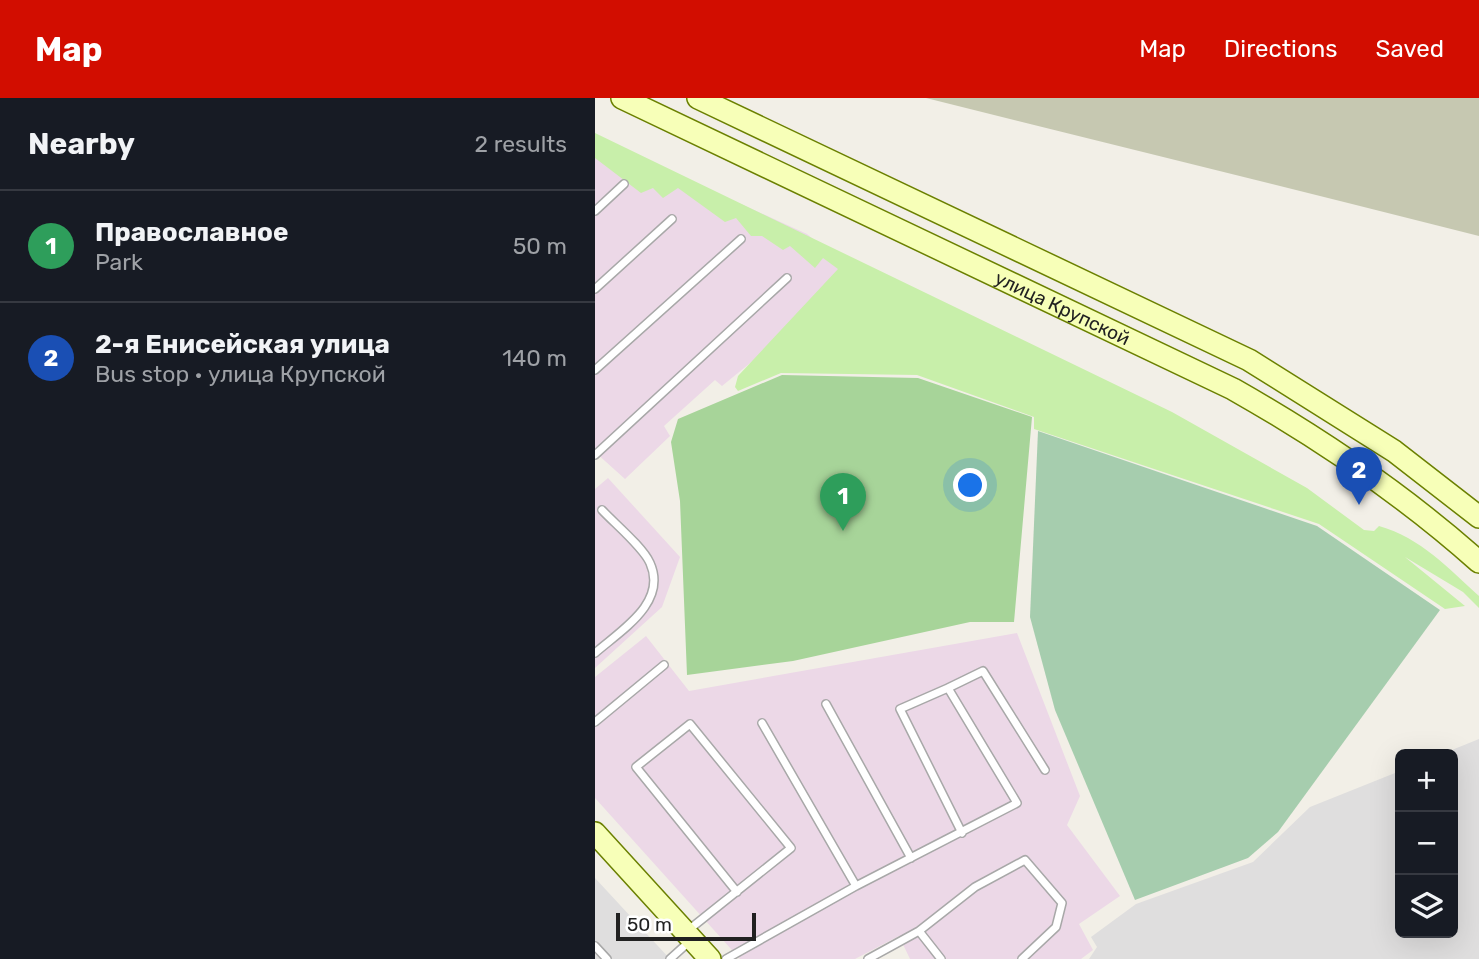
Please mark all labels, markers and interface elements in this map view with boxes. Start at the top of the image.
text: Map [35,30,103,69]
text: Map [1139,35,1186,63]
text: Directions [1224,35,1337,63]
text: Saved [1375,35,1444,63]
text: Nearby [28,126,135,162]
text: 2 results [475,130,567,158]
text: Православное [95,217,288,248]
text: 1 [45,232,57,260]
text: 50 m [513,232,567,260]
text: Park [95,248,143,276]
street label: улица Крупской [991,266,1134,350]
text: 2-я Енисейская улица [95,329,390,360]
text: 2 [44,344,58,372]
text: 140 m [502,344,567,372]
text: Bus stop · улица Крупской [95,360,386,388]
pin: 2 [1336,447,1382,505]
your location [953,468,987,502]
pin: 1 [820,473,866,531]
map controls [1395,749,1458,938]
button: + [1395,749,1458,812]
button: − [1395,812,1458,875]
button: layers [1395,875,1458,938]
scale bar [616,910,756,942]
text: 50 m [627,913,672,936]

